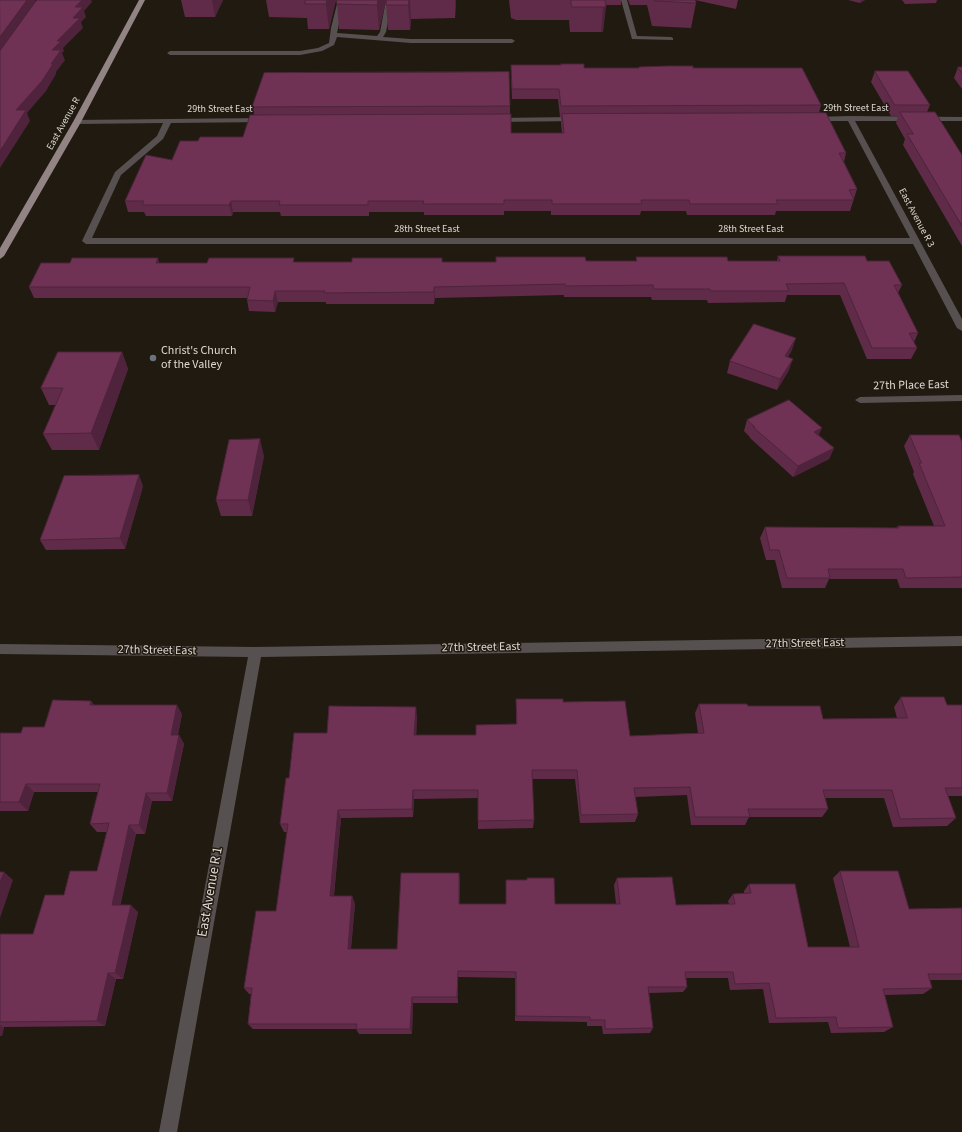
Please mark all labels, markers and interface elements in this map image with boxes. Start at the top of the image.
street label: East Avenue R [45,96,83,152]
street label: 29th Street East [823,103,889,115]
street label: 29th Street East [187,104,253,116]
street label: East Avenue R 3 [895,186,937,250]
street label: 28th Street East [394,224,460,236]
street label: 28th Street East [718,224,784,236]
place label: Christ's Church of the Valley [161,344,236,372]
marker: Christ's Church of the Valley [148,353,158,363]
street label: 27th Place East [873,378,949,394]
street label: 27th Street East [766,636,844,652]
street label: 27th Street East [442,640,520,656]
street label: 27th Street East [118,643,196,659]
street label: East Avenue R 1 [195,846,227,938]

